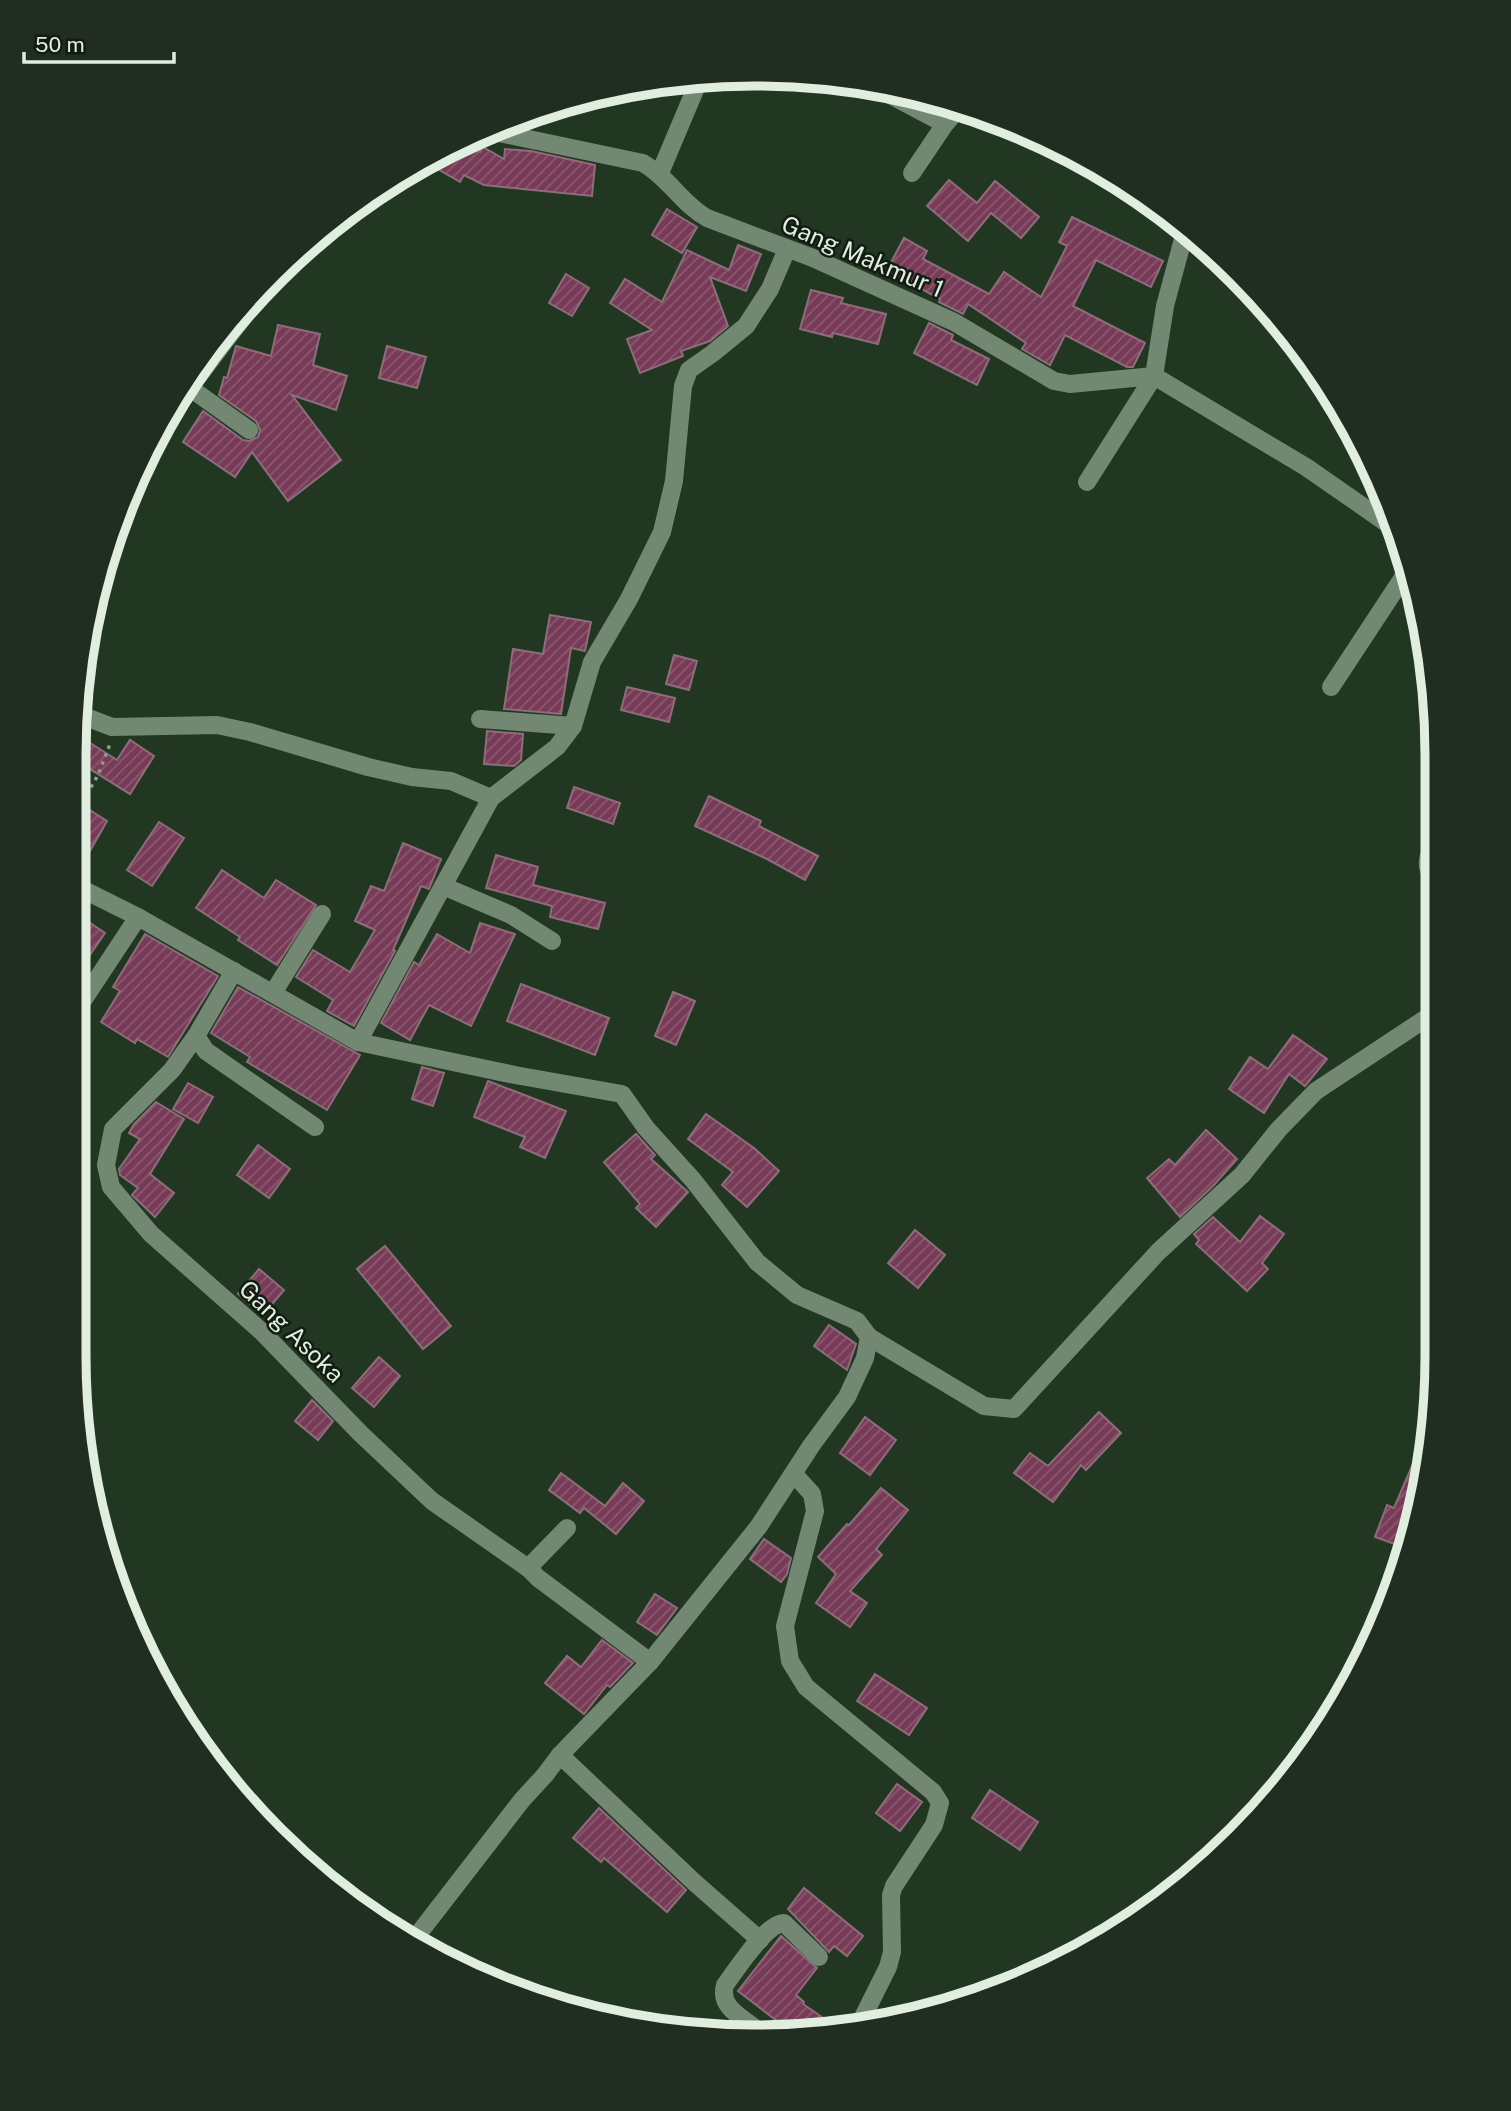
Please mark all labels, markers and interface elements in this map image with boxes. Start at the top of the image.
scale bar [24,21,175,65]
text: 50 m [35,32,85,57]
street label: Gang Makmur 1 [778,209,948,303]
street label: Gang Asoka [234,1274,350,1388]

